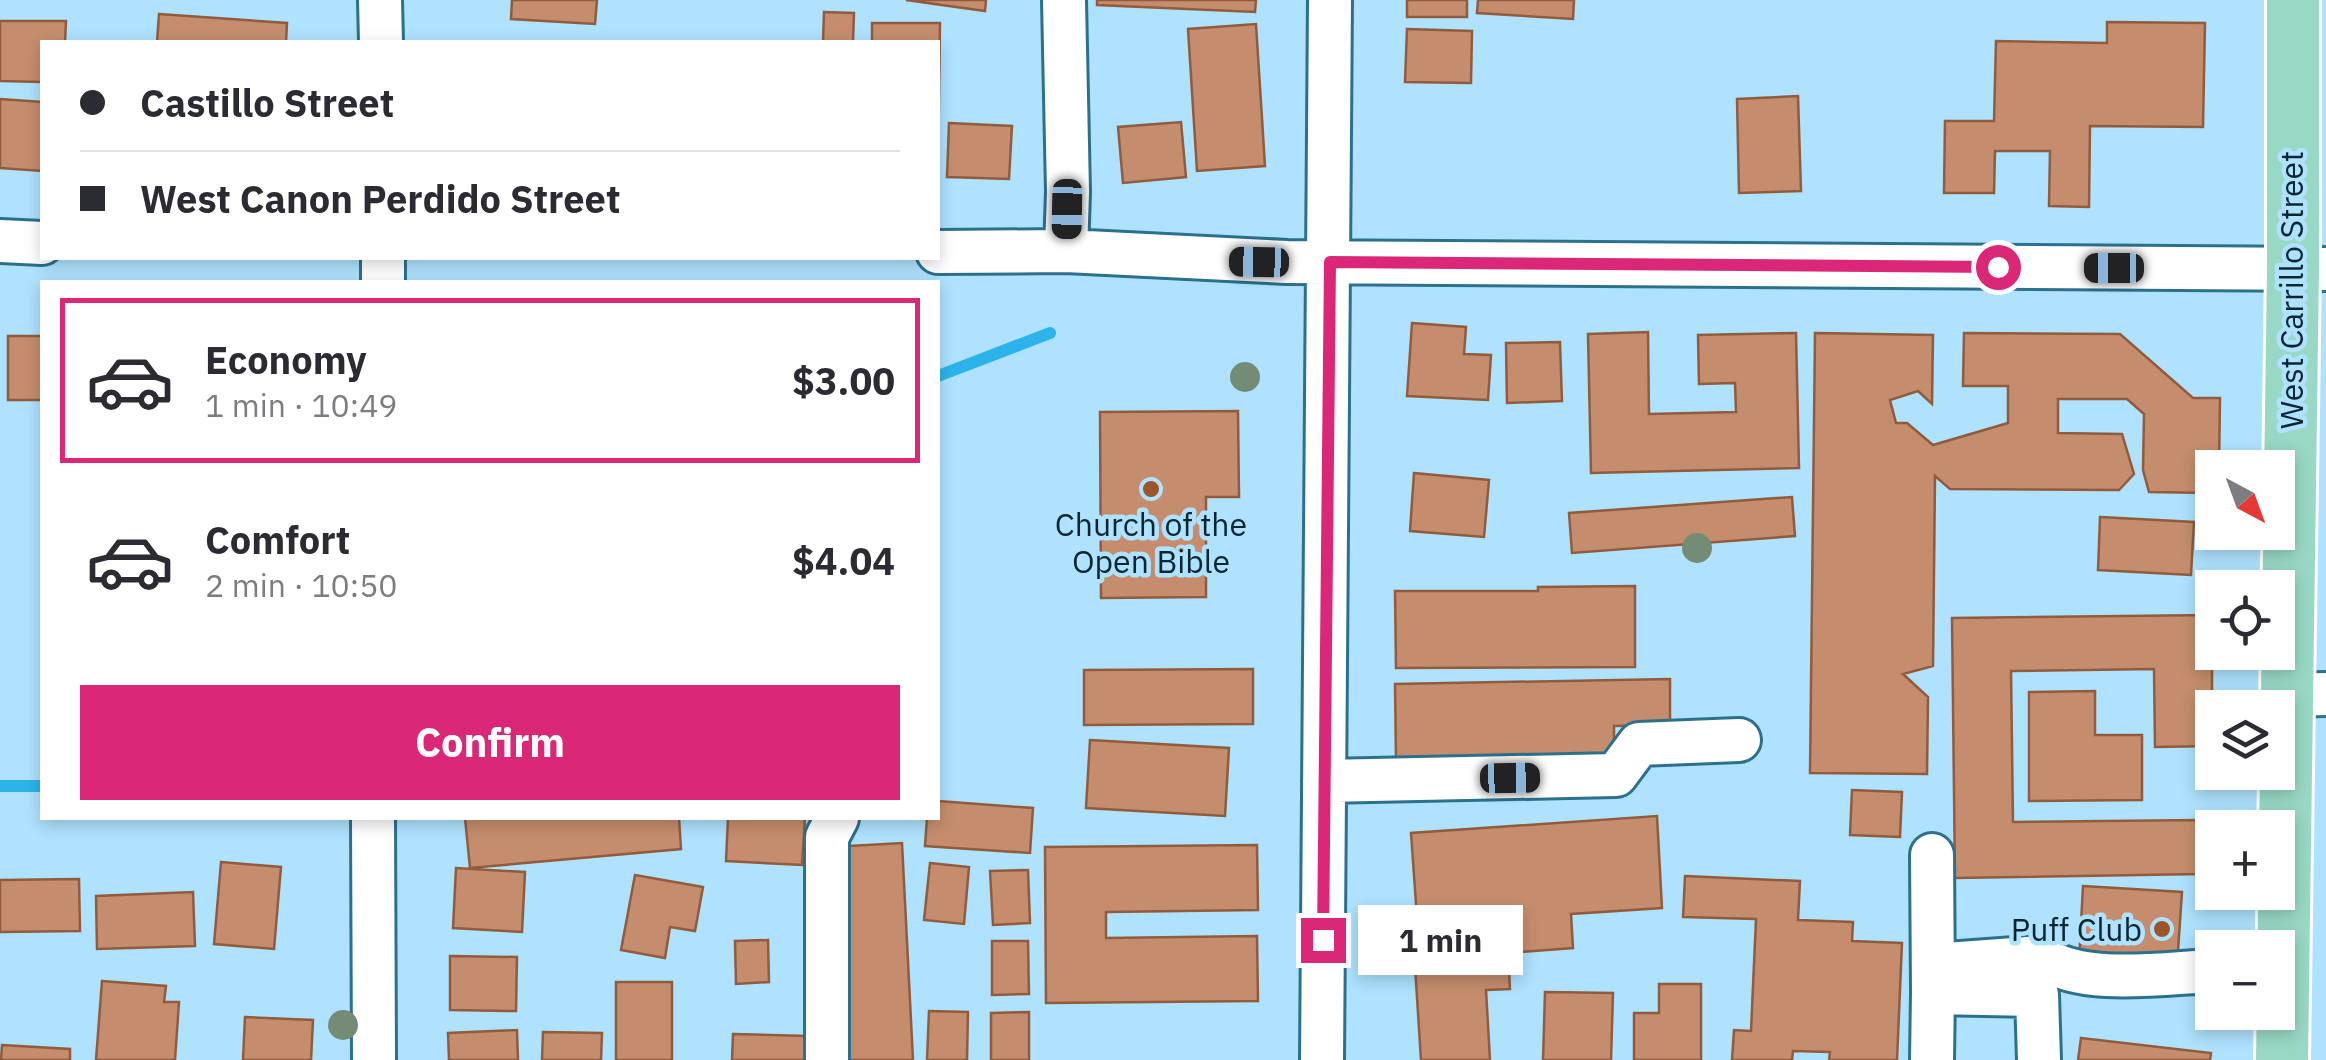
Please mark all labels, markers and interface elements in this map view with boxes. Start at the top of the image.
text: Castillo Street [140,78,394,127]
street label: West Carrillo Street [2270,151,2312,429]
text: West Canon Perdido Street [140,174,621,223]
car [1051,179,1083,239]
route start [1976,245,2021,290]
car [1229,246,1289,278]
car [2084,253,2144,283]
text: Economy [205,335,367,384]
icon: car [85,336,175,426]
text: $3.00 [792,356,895,405]
text: 1 min · 10:49 [205,384,398,426]
north arrow [2195,450,2295,550]
map controls [2195,450,2295,1030]
marker: Church of the Open Bible [1140,478,1162,500]
place label: Church of the Open Bible [1055,503,1247,582]
text: Comfort [205,515,350,564]
icon: car [85,516,175,606]
text: $4.04 [792,536,895,585]
text: 2 min · 10:50 [205,564,398,606]
button: locate [2195,570,2295,670]
button: Confirm [80,685,900,800]
button: layers [2195,690,2295,790]
car [1480,762,1540,794]
button: + [2195,810,2295,910]
callout: 1 min [1358,905,1523,975]
place label: Puff Club [2011,908,2142,950]
route end [1301,918,1346,963]
marker: Puff Club [2151,918,2173,940]
text: 1 min [1399,919,1482,961]
button: − [2195,930,2295,1030]

